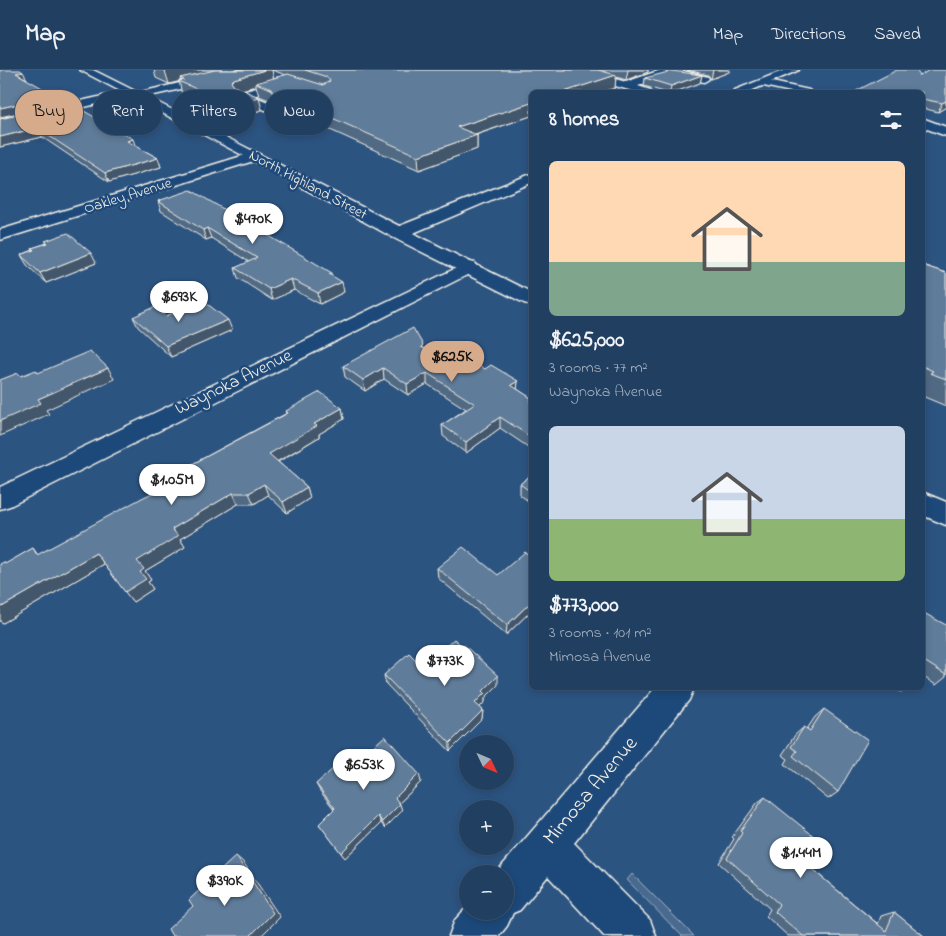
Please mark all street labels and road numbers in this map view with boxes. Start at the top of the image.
street label: North Highland Street [244,144,371,226]
street label: Oakley Avenue [81,172,175,221]
street label: Waynoka Avenue [171,343,298,423]
street label: Mimosa Avenue [537,730,646,852]

